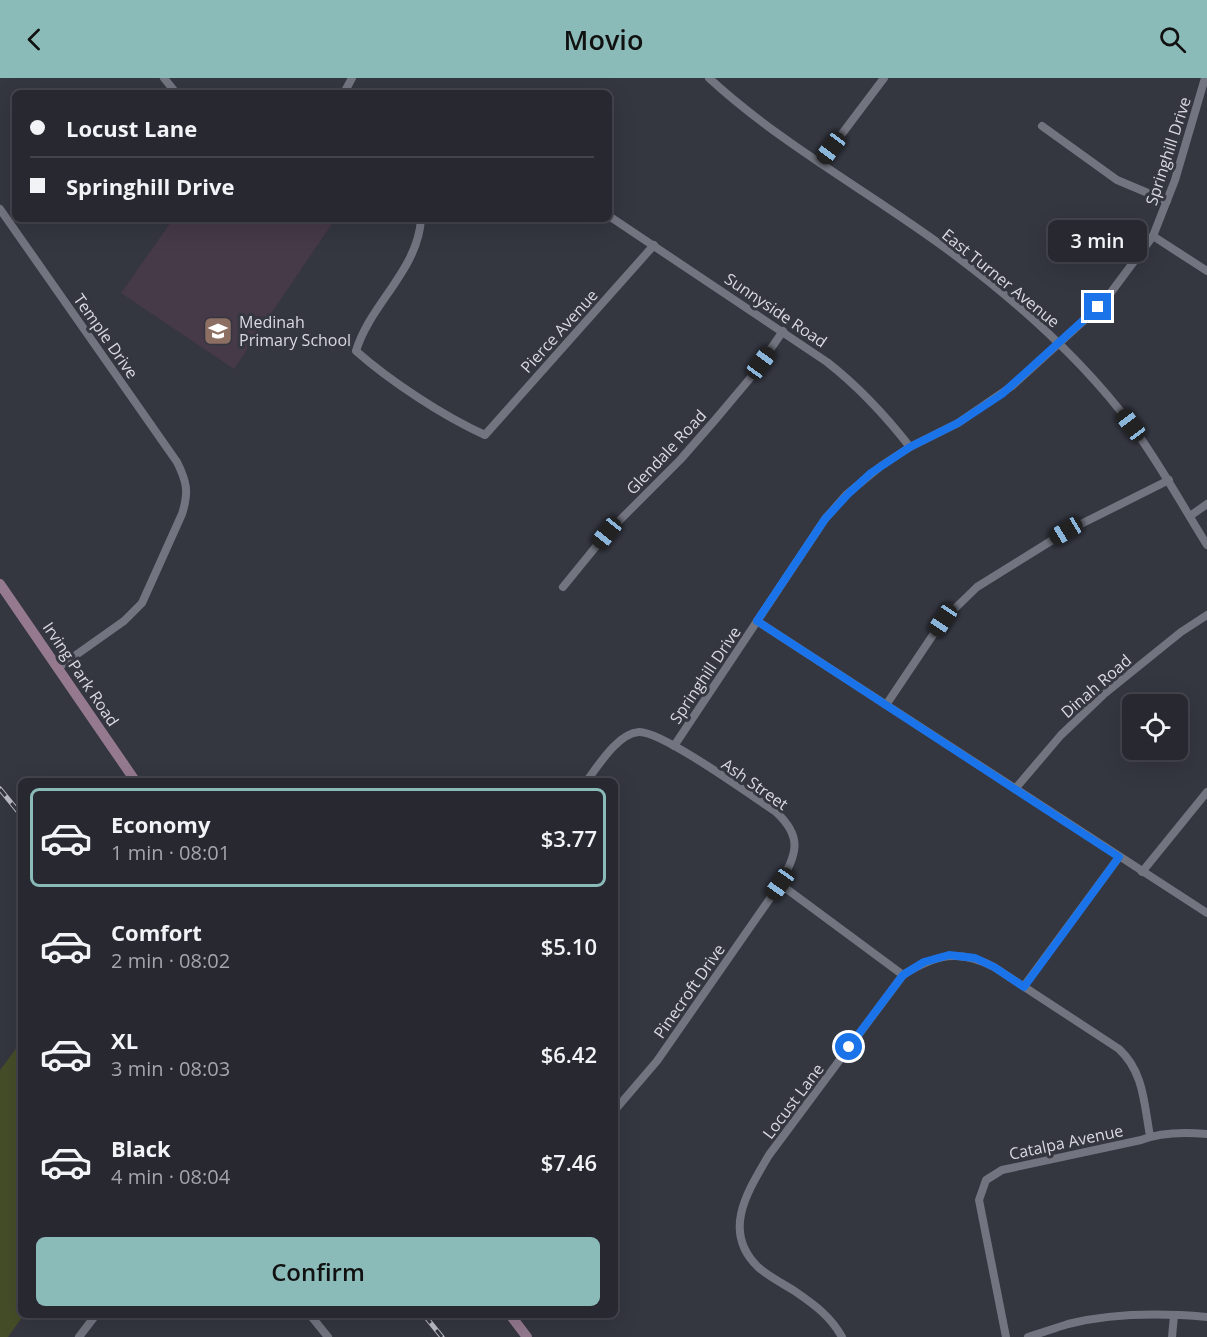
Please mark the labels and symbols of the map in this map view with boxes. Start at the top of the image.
street label: Springhill Drive [1140,94,1196,208]
car [813,128,849,168]
callout: 3 min [1048,220,1148,262]
street label: East Turner Avenue [937,224,1065,332]
street label: Sunnyside Road [721,268,831,352]
street label: Pierce Avenue [515,284,603,378]
street label: Temple Drive [69,289,143,383]
route end [1084,293,1111,320]
place label: Medinah Primary School [239,311,351,351]
school or university icon: Medinah Primary School [202,315,234,347]
car [743,343,779,383]
street label: Glendale Road [621,405,711,499]
car [1113,405,1149,445]
car [589,513,625,553]
car [1046,514,1086,548]
car [925,600,961,640]
street label: Irving Park Road [38,617,124,731]
street label: Springhill Drive [664,622,746,728]
street label: Dinah Road [1056,649,1136,723]
street label: Ash Street [717,753,793,815]
car [762,864,798,904]
street label: Pinecroft Drive [648,939,730,1043]
route start [835,1033,862,1060]
street label: Locust Lane [757,1059,829,1143]
street label: Catalpa Avenue [1007,1119,1125,1165]

